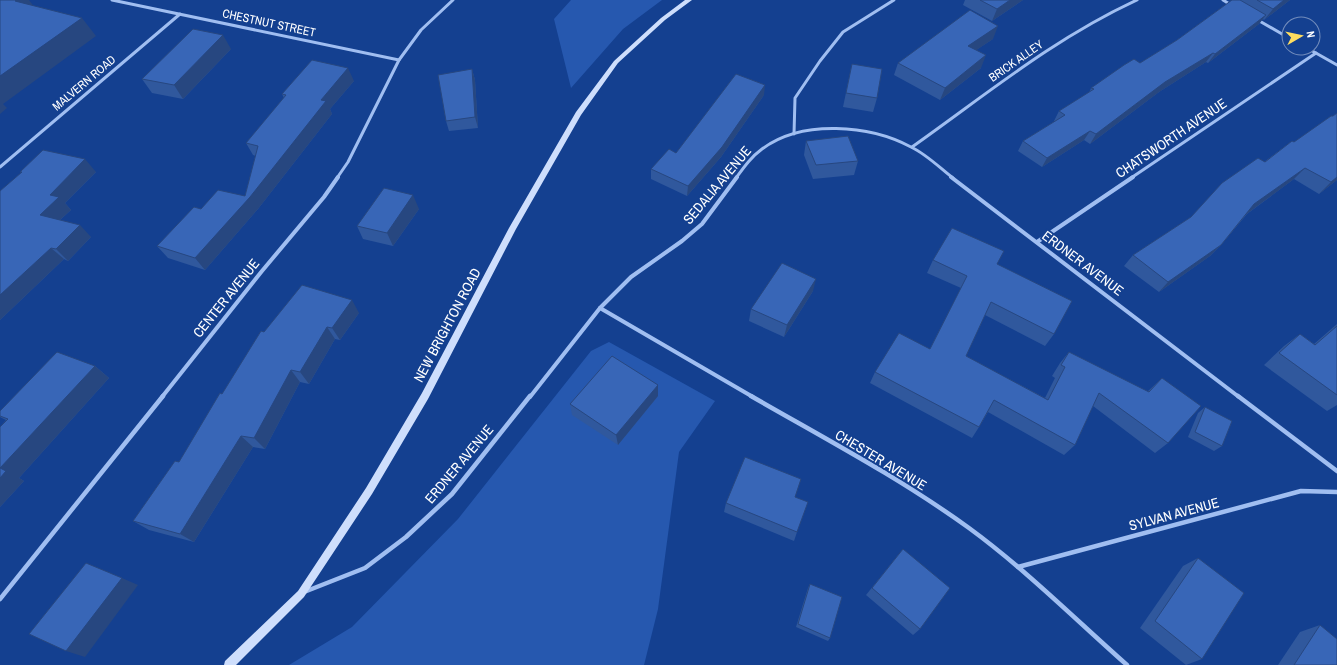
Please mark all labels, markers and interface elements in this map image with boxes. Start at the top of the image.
street label: CHESTNUT STREET [221,5,317,41]
north arrow [1281,16,1321,56]
text: N [1303,30,1318,39]
street label: BRICK ALLEY [986,36,1047,86]
street label: MALVERN ROAD [49,52,119,114]
street label: CHATSWORTH AVENUE [1112,94,1230,182]
street label: SEDALIA AVENUE [679,142,755,228]
street label: ERDNER AVENUE [1039,227,1127,299]
street label: CENTER AVENUE [189,255,263,341]
street label: NEW BRIGHTON ROAD [409,265,485,385]
street label: ERDNER AVENUE [421,421,497,507]
street label: CHESTER AVENUE [832,426,930,494]
street label: SYLVAN AVENUE [1127,493,1221,535]

